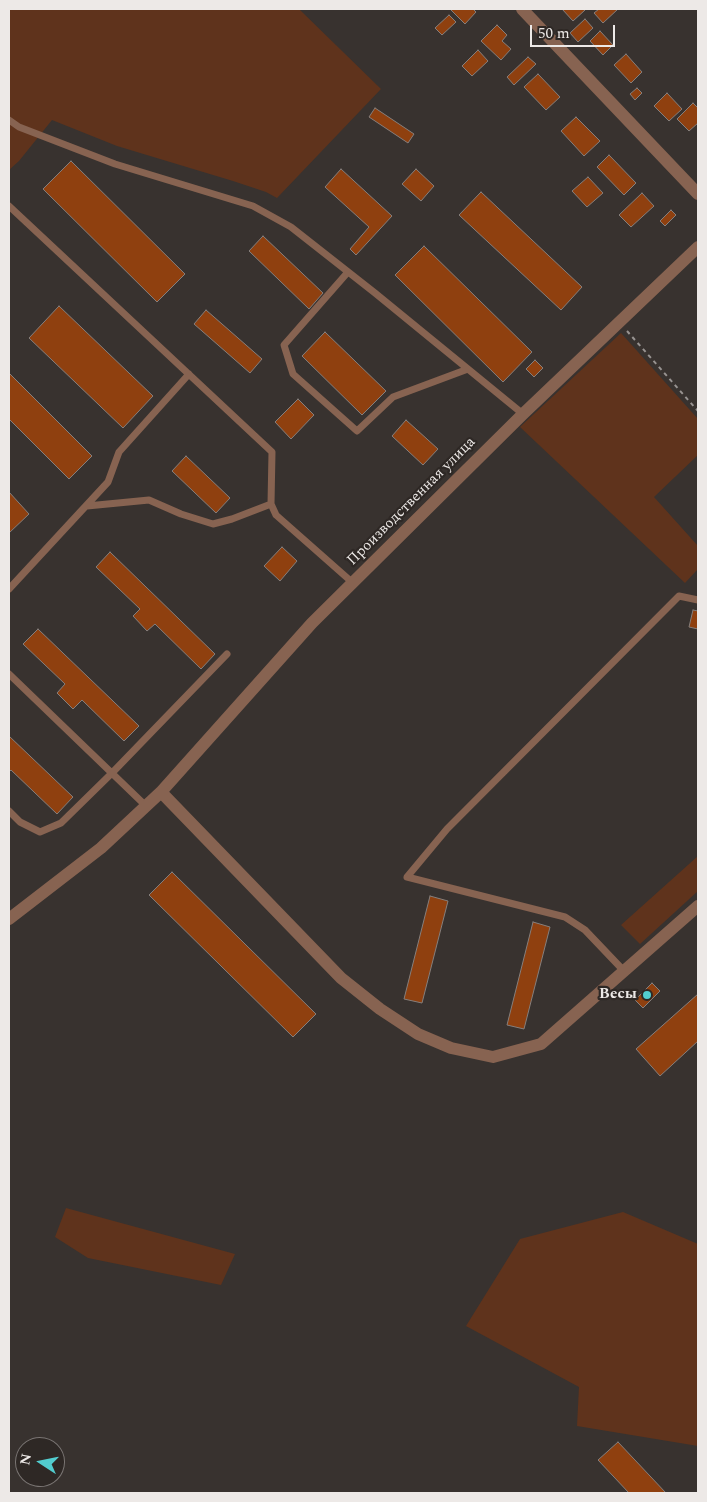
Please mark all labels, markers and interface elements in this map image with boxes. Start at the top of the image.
scale bar [532,15,617,47]
text: 50 m [538,22,570,45]
street label: Производственная улица [344,434,480,570]
place label: Весы [599,986,637,1004]
marker: Весы [641,989,653,1001]
north arrow [15,1437,65,1487]
text: N [14,1452,37,1467]

